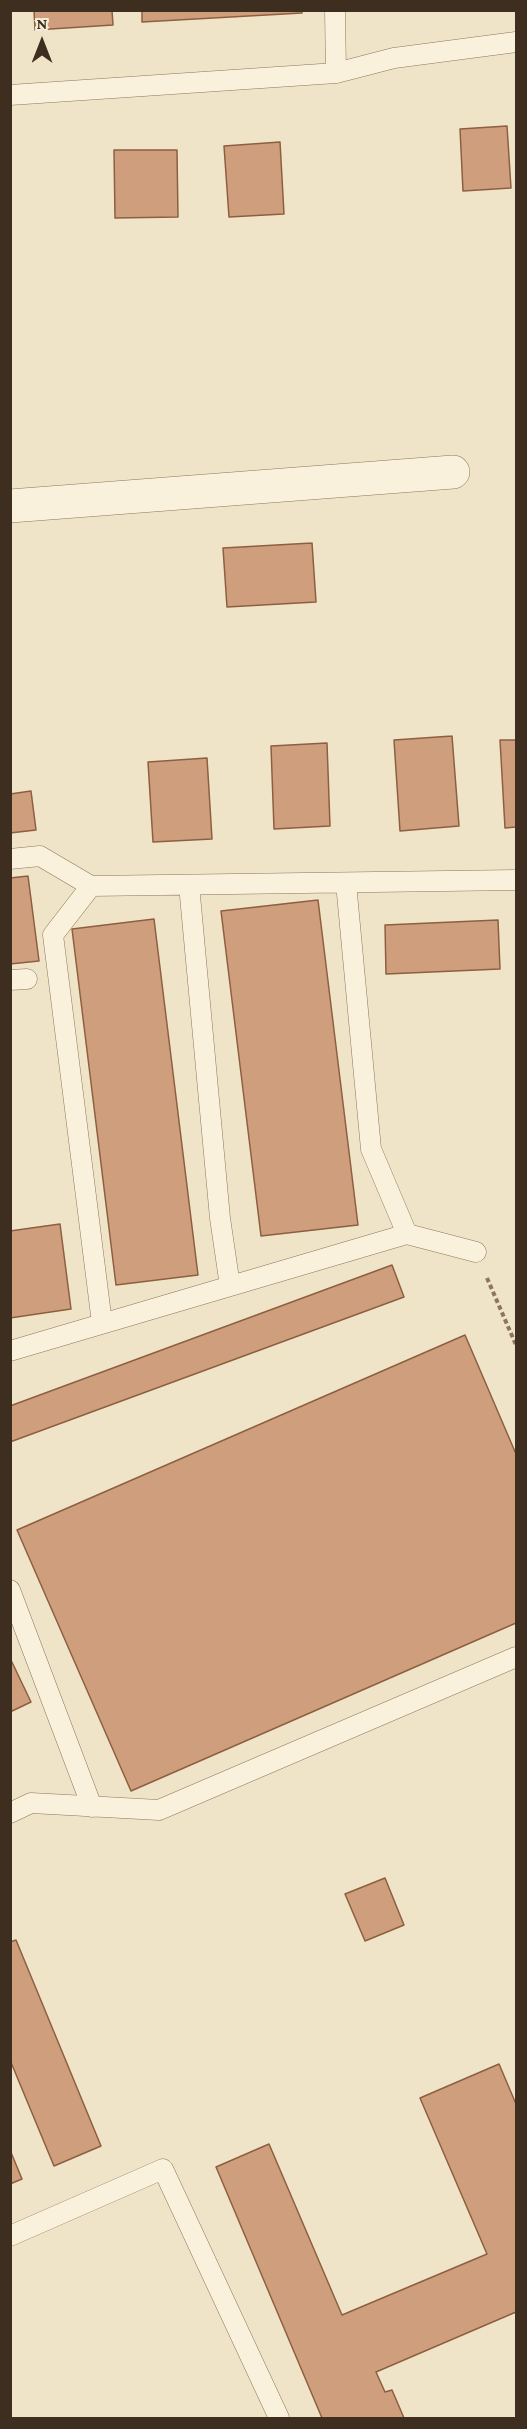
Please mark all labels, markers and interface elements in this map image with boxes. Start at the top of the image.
north arrow [12,12,72,72]
text: N [37,15,47,32]

